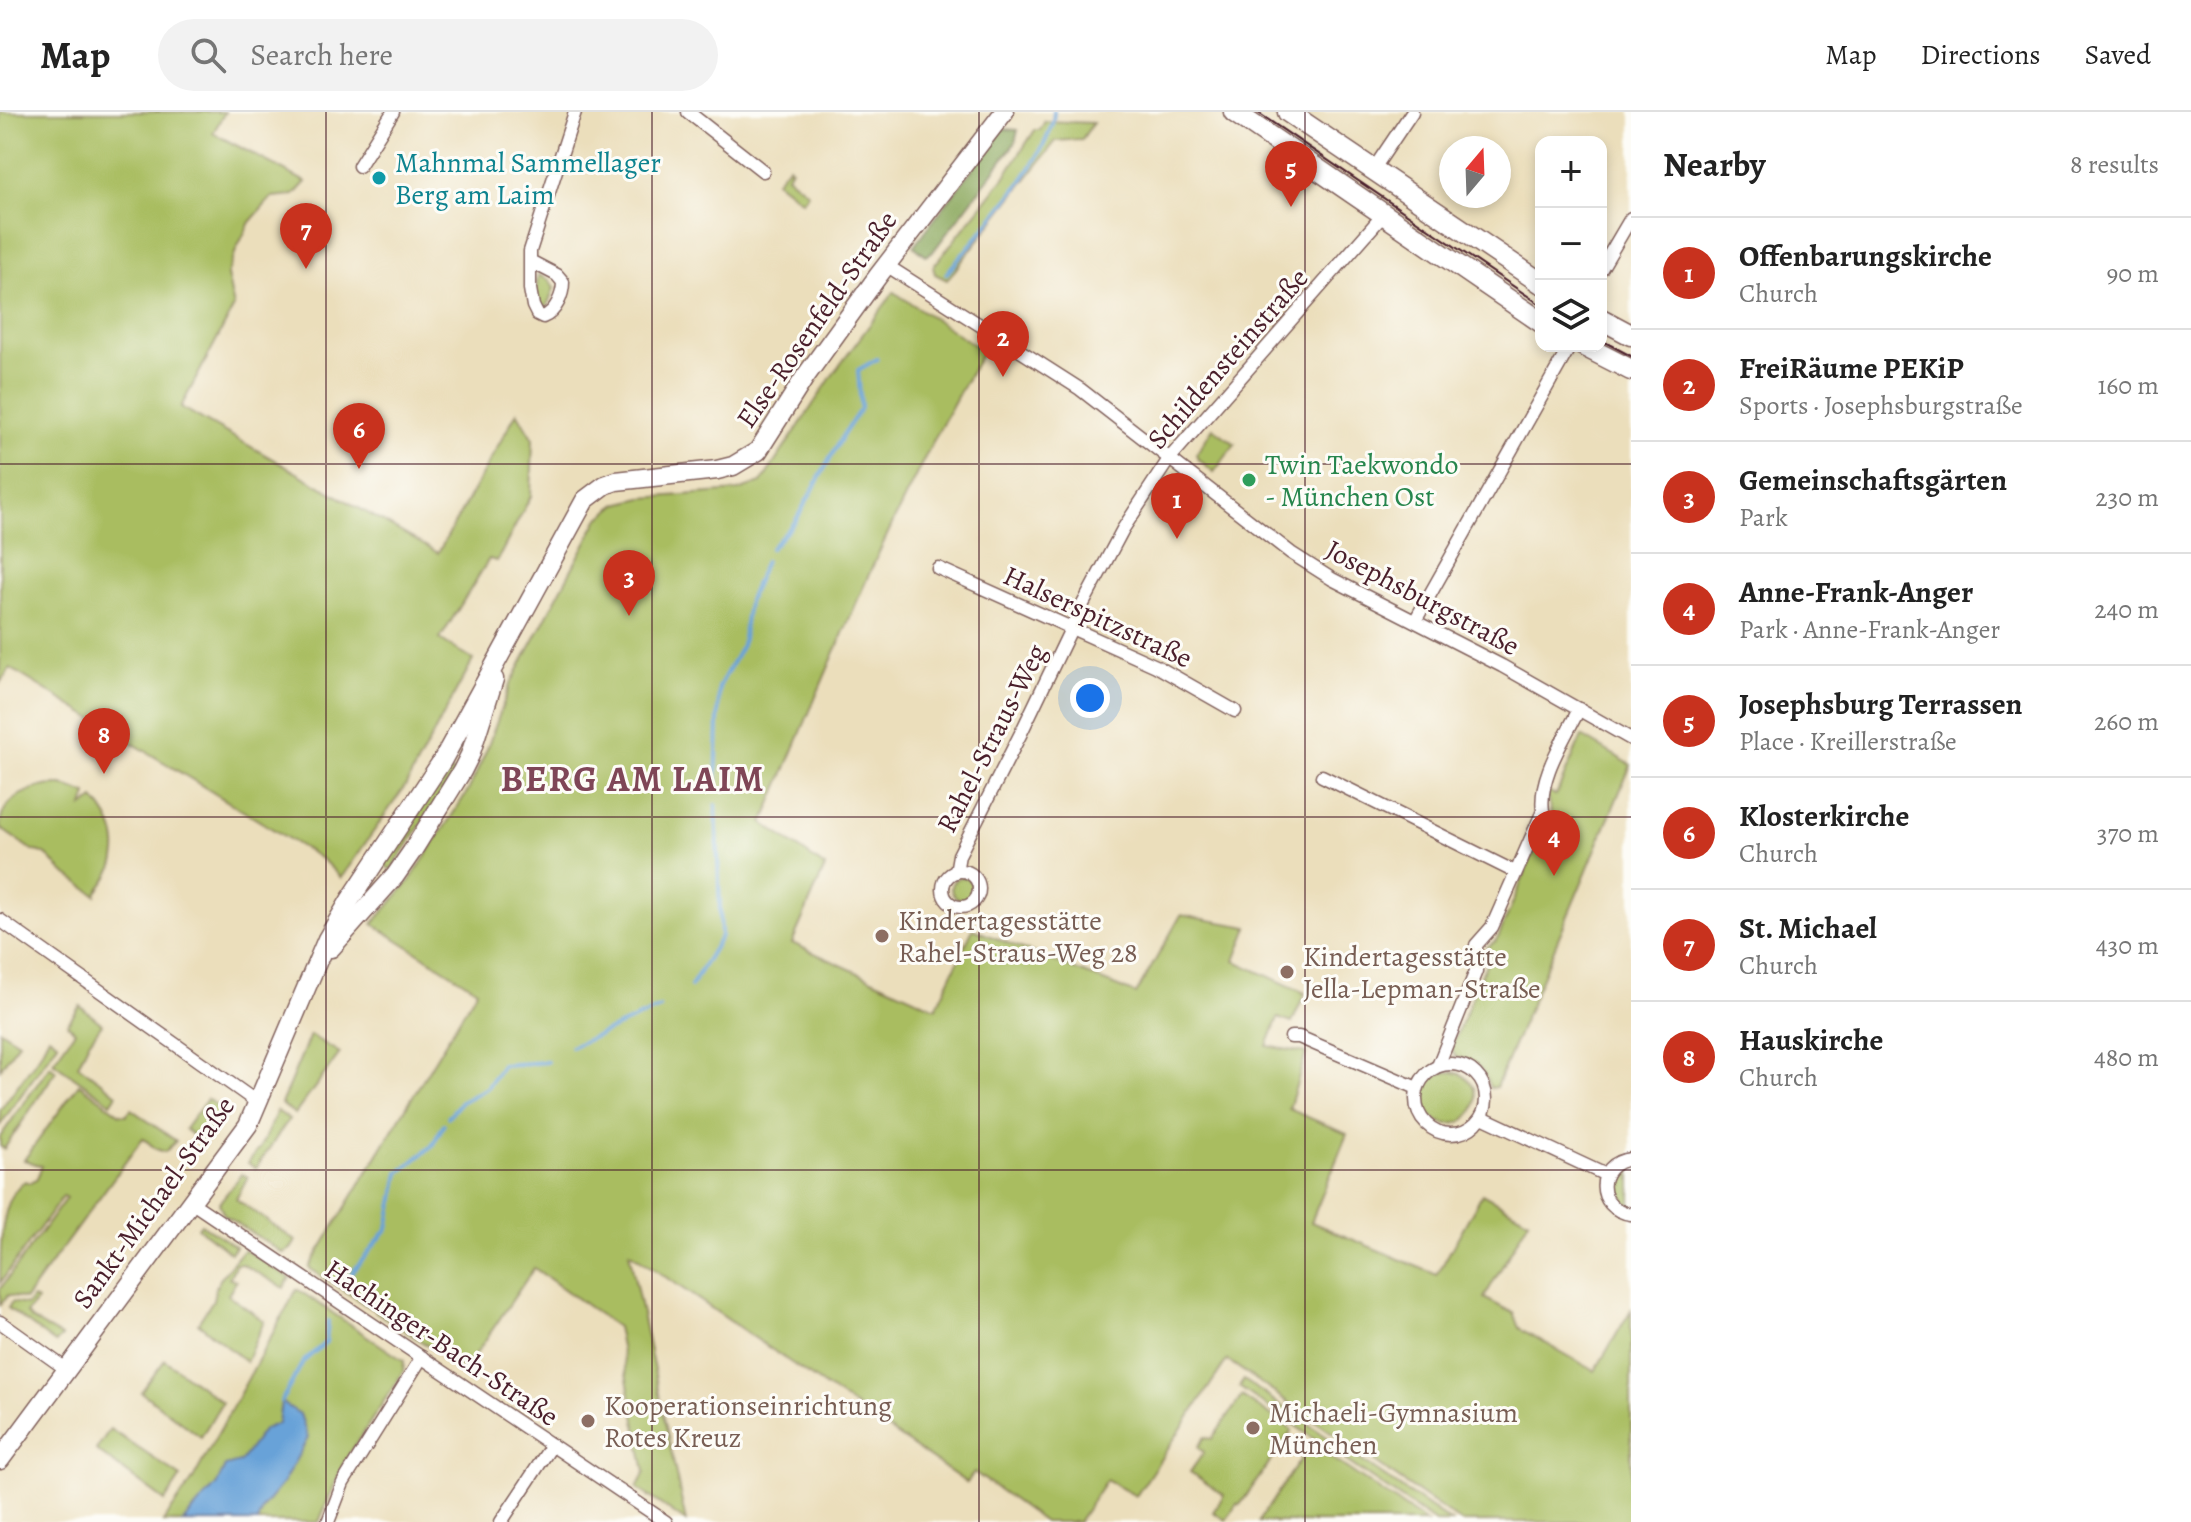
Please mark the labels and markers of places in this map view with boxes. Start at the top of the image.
pin: 5 [1265,141,1317,207]
place label: Mahnmal Sammellager Berg am Laim [395,144,661,214]
marker: Mahnmal Sammellager Berg am Laim [370,169,388,187]
pin: 7 [280,203,332,269]
pin: 2 [977,311,1029,377]
pin: 6 [333,403,385,469]
place label: Twin Taekwondo - München Ost [1265,446,1458,516]
marker: Twin Taekwondo - München Ost [1240,471,1258,489]
pin: 1 [1151,473,1203,539]
pin: 3 [603,550,655,616]
pin: 8 [78,708,130,774]
pin: 4 [1528,810,1580,876]
place label: Kindertagesstätte Rahel-Straus-Weg 28 [898,902,1138,972]
marker: Kindertagesstätte Rahel-Straus-Weg 28 [873,927,891,945]
place label: Kindertagesstätte Jella-Lepman-Straße [1303,938,1541,1008]
marker: Kindertagesstätte Jella-Lepman-Straße [1278,963,1296,981]
place label: Kooperationseinrichtung Rotes Kreuz [604,1387,892,1457]
place label: Michaeli-Gymnasium München [1269,1394,1518,1464]
marker: Kooperationseinrichtung Rotes Kreuz [579,1412,597,1430]
marker: Michaeli-Gymnasium München [1244,1419,1262,1437]

